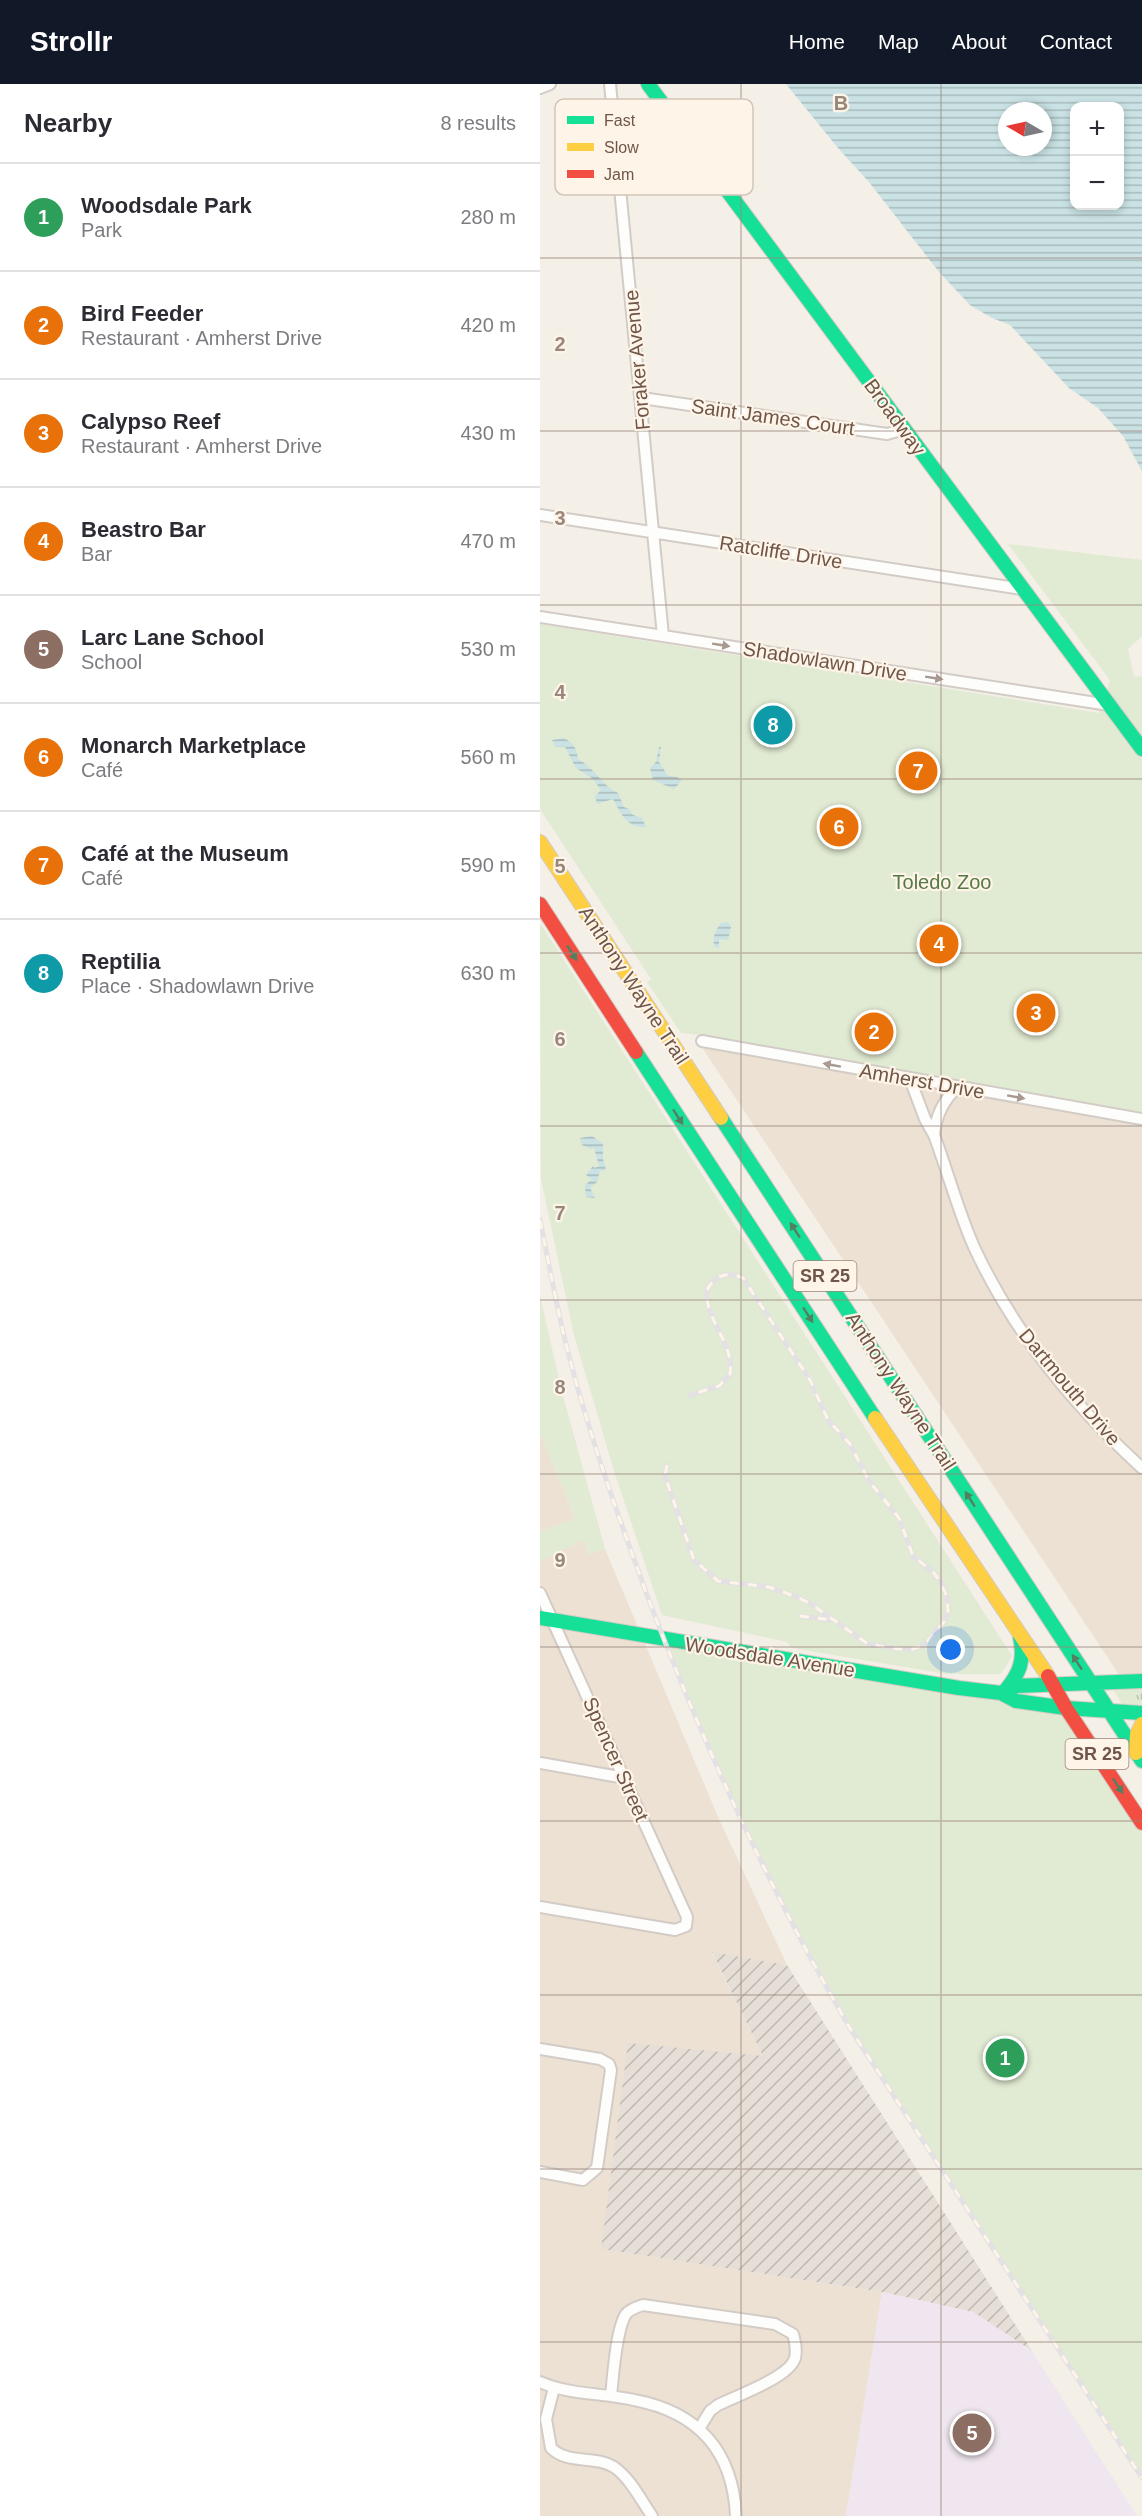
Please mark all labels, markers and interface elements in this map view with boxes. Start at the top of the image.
text: Strollr [30,26,112,57]
text: Home [789,30,845,53]
text: Map [878,30,919,53]
text: About [952,30,1007,53]
text: Contact [1040,30,1112,53]
text: B [834,92,848,114]
legend [555,99,753,195]
north arrow [998,102,1052,156]
map controls [1070,102,1124,210]
button: + [1070,102,1124,156]
text: Nearby [24,108,112,138]
text: 8 results [440,112,516,134]
text: Fast [604,112,636,129]
text: Slow [604,139,639,156]
button: − [1070,156,1124,210]
text: Jam [604,166,634,183]
text: Woodsdale Park [81,193,252,218]
text: 1 [38,206,49,228]
text: 280 m [460,206,516,228]
text: Park [81,219,122,241]
street label: Foraker Avenue [620,289,654,431]
text: Bird Feeder [81,301,203,326]
text: 2 [38,314,49,336]
text: 420 m [460,314,516,336]
text: Restaurant · Amherst Drive [81,327,322,349]
text: 2 [554,333,566,355]
street label: Broadway [860,375,930,459]
street label: Saint James Court [690,395,856,439]
text: Calypso Reef [81,409,220,434]
text: 3 [38,422,49,444]
text: 430 m [460,422,516,444]
text: Restaurant · Amherst Drive [81,435,322,457]
text: 3 [554,507,566,529]
text: Beastro Bar [81,517,206,542]
text: 4 [38,530,49,552]
text: 470 m [460,530,516,552]
street label: Ratcliffe Drive [718,531,844,573]
text: Bar [81,543,112,565]
text: Larc Lane School [81,625,264,650]
street label: Shadowlawn Drive [741,637,909,685]
text: 5 [38,638,49,660]
text: 530 m [460,638,516,660]
one-way arrow [711,641,730,650]
text: School [81,651,142,673]
one-way arrow [925,674,944,683]
text: 4 [554,681,566,703]
pin: 8 [754,702,792,748]
text: Monarch Marketplace [81,733,306,758]
text: 6 [38,746,49,768]
text: 560 m [460,746,516,768]
pin: 7 [898,748,938,794]
text: Café [81,759,123,781]
pin: 6 [820,804,858,850]
text: Café at the Museum [81,841,289,866]
text: 7 [38,854,49,876]
text: 590 m [460,854,516,876]
text: 5 [554,855,566,877]
text: Café [81,867,123,889]
park label: Toledo Zoo [893,871,991,893]
street label: Anthony Wayne Trail [575,902,693,1068]
pin: 4 [920,922,958,966]
one-way arrow [566,945,578,961]
text: Reptilia [81,949,160,974]
text: 8 [38,962,49,984]
text: 630 m [460,962,516,984]
text: Place · Shadowlawn Drive [81,975,314,997]
pin: 3 [1016,990,1056,1036]
pin: 2 [854,1010,894,1054]
text: 6 [554,1028,566,1050]
street label: Amherst Drive [858,1059,986,1103]
one-way arrow [822,1060,841,1069]
one-way arrow [1006,1093,1025,1102]
one-way arrow [673,1109,684,1125]
text: 7 [554,1202,566,1224]
one-way arrow [789,1222,801,1238]
road number: SR 25 [794,1261,856,1291]
one-way arrow [802,1307,814,1323]
street label: Anthony Wayne Trail [842,1308,960,1474]
street label: Dartmouth Drive [1015,1324,1125,1450]
text: 8 [554,1376,566,1398]
one-way arrow [965,1490,976,1507]
text: 9 [554,1549,566,1571]
street label: Woodsdale Avenue [684,1633,856,1681]
your location [936,1635,965,1664]
one-way arrow [1072,1654,1083,1670]
street label: Spencer Street [579,1694,653,1825]
road number: SR 25 [1066,1739,1128,1769]
one-way arrow [1112,1778,1124,1794]
pin: 1 [986,2036,1024,2080]
pin: 5 [952,2410,992,2456]

